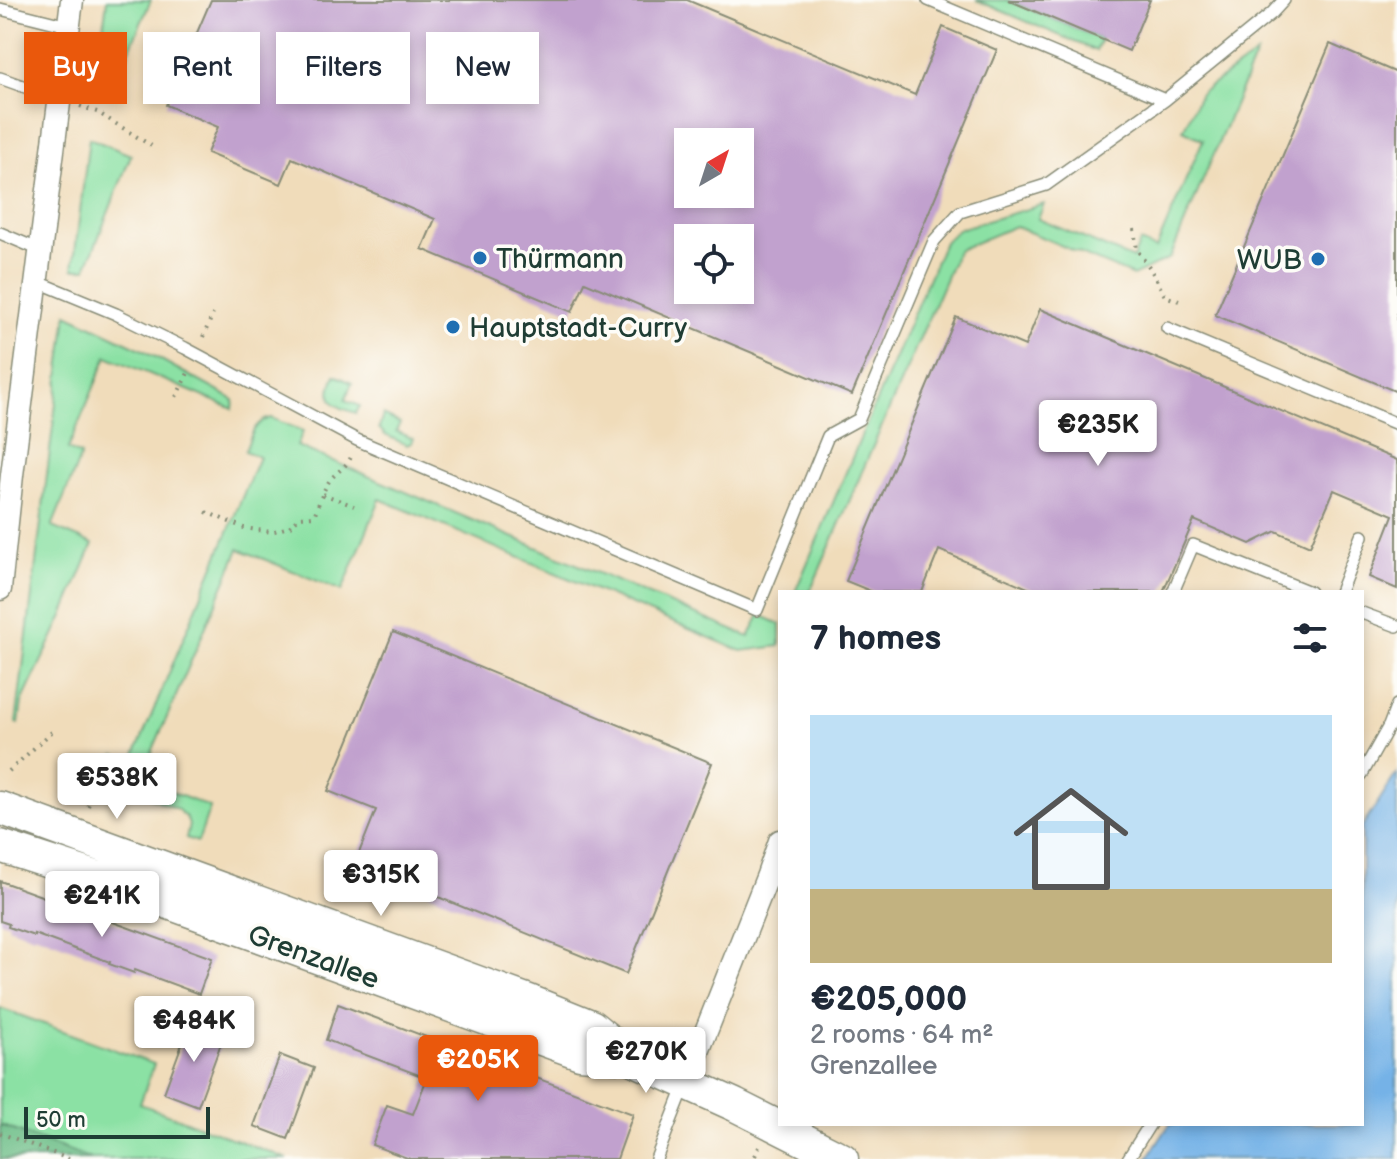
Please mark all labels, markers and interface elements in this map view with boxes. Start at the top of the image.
chip: Buy [24,32,127,104]
chip: Rent [143,32,260,104]
chip: Filters [276,32,410,104]
chip: New [426,32,539,104]
north arrow [674,128,754,208]
map controls [674,128,754,304]
button: locate [674,224,754,304]
place label: Thürmann [496,243,624,276]
place label: WUB [1237,244,1302,277]
marker: Thürmann [471,249,489,267]
marker: WUB [1309,250,1327,268]
place label: Hauptstadt-Curry [469,312,688,345]
marker: Hauptstadt-Curry [444,318,462,336]
pin: €235K [1042,400,1154,468]
text: €235K [1057,410,1139,441]
icon: filters [1288,616,1332,660]
text: 7 homes [810,618,941,659]
pin: €538K [61,753,173,821]
text: €538K [75,763,159,794]
icon: home [999,767,1143,911]
pin: €315K [325,850,437,918]
text: €315K [342,860,420,891]
pin: €241K [46,871,158,939]
text: €241K [63,881,141,912]
street label: Grenzallee [243,918,384,996]
text: €205,000 [810,979,967,1020]
pin: €484K [138,996,250,1064]
text: €484K [152,1006,236,1037]
text: 2 rooms · 64 m² [810,1020,994,1051]
pin: €270K [590,1027,702,1095]
pin: €205K [422,1035,534,1103]
text: €270K [605,1037,687,1068]
text: €205K [436,1045,520,1076]
text: Grenzallee [810,1051,938,1082]
scale bar [24,1103,210,1139]
text: 50 m [36,1107,86,1134]

